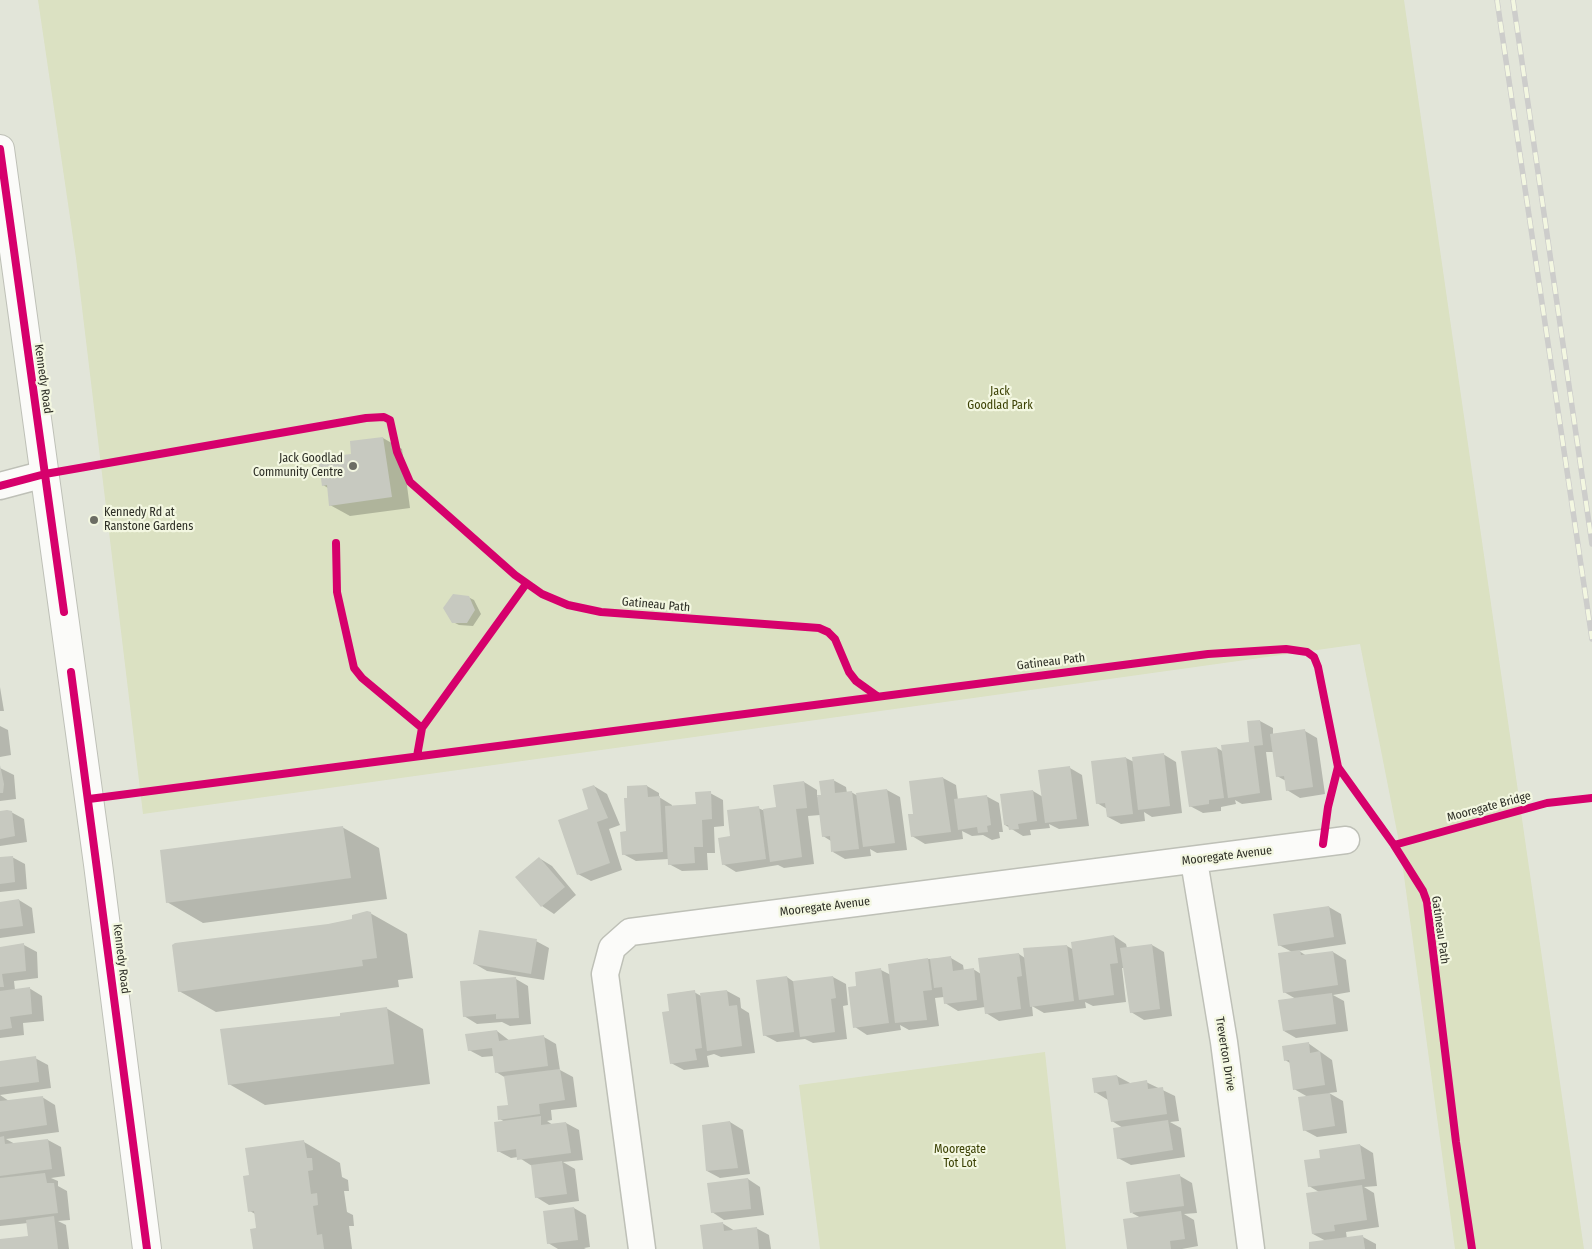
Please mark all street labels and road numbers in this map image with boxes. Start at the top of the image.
street label: Kennedy Road [31,343,55,415]
street label: Gatineau Path [621,595,691,615]
street label: Gatineau Path [1016,651,1086,673]
street label: Mooregate Bridge [1445,789,1533,825]
street label: Mooregate Avenue [1181,843,1273,869]
street label: Mooregate Avenue [779,894,871,920]
street label: Gatineau Path [1428,895,1452,965]
street label: Kennedy Road [110,923,132,995]
street label: Treverton Drive [1212,1016,1238,1092]

